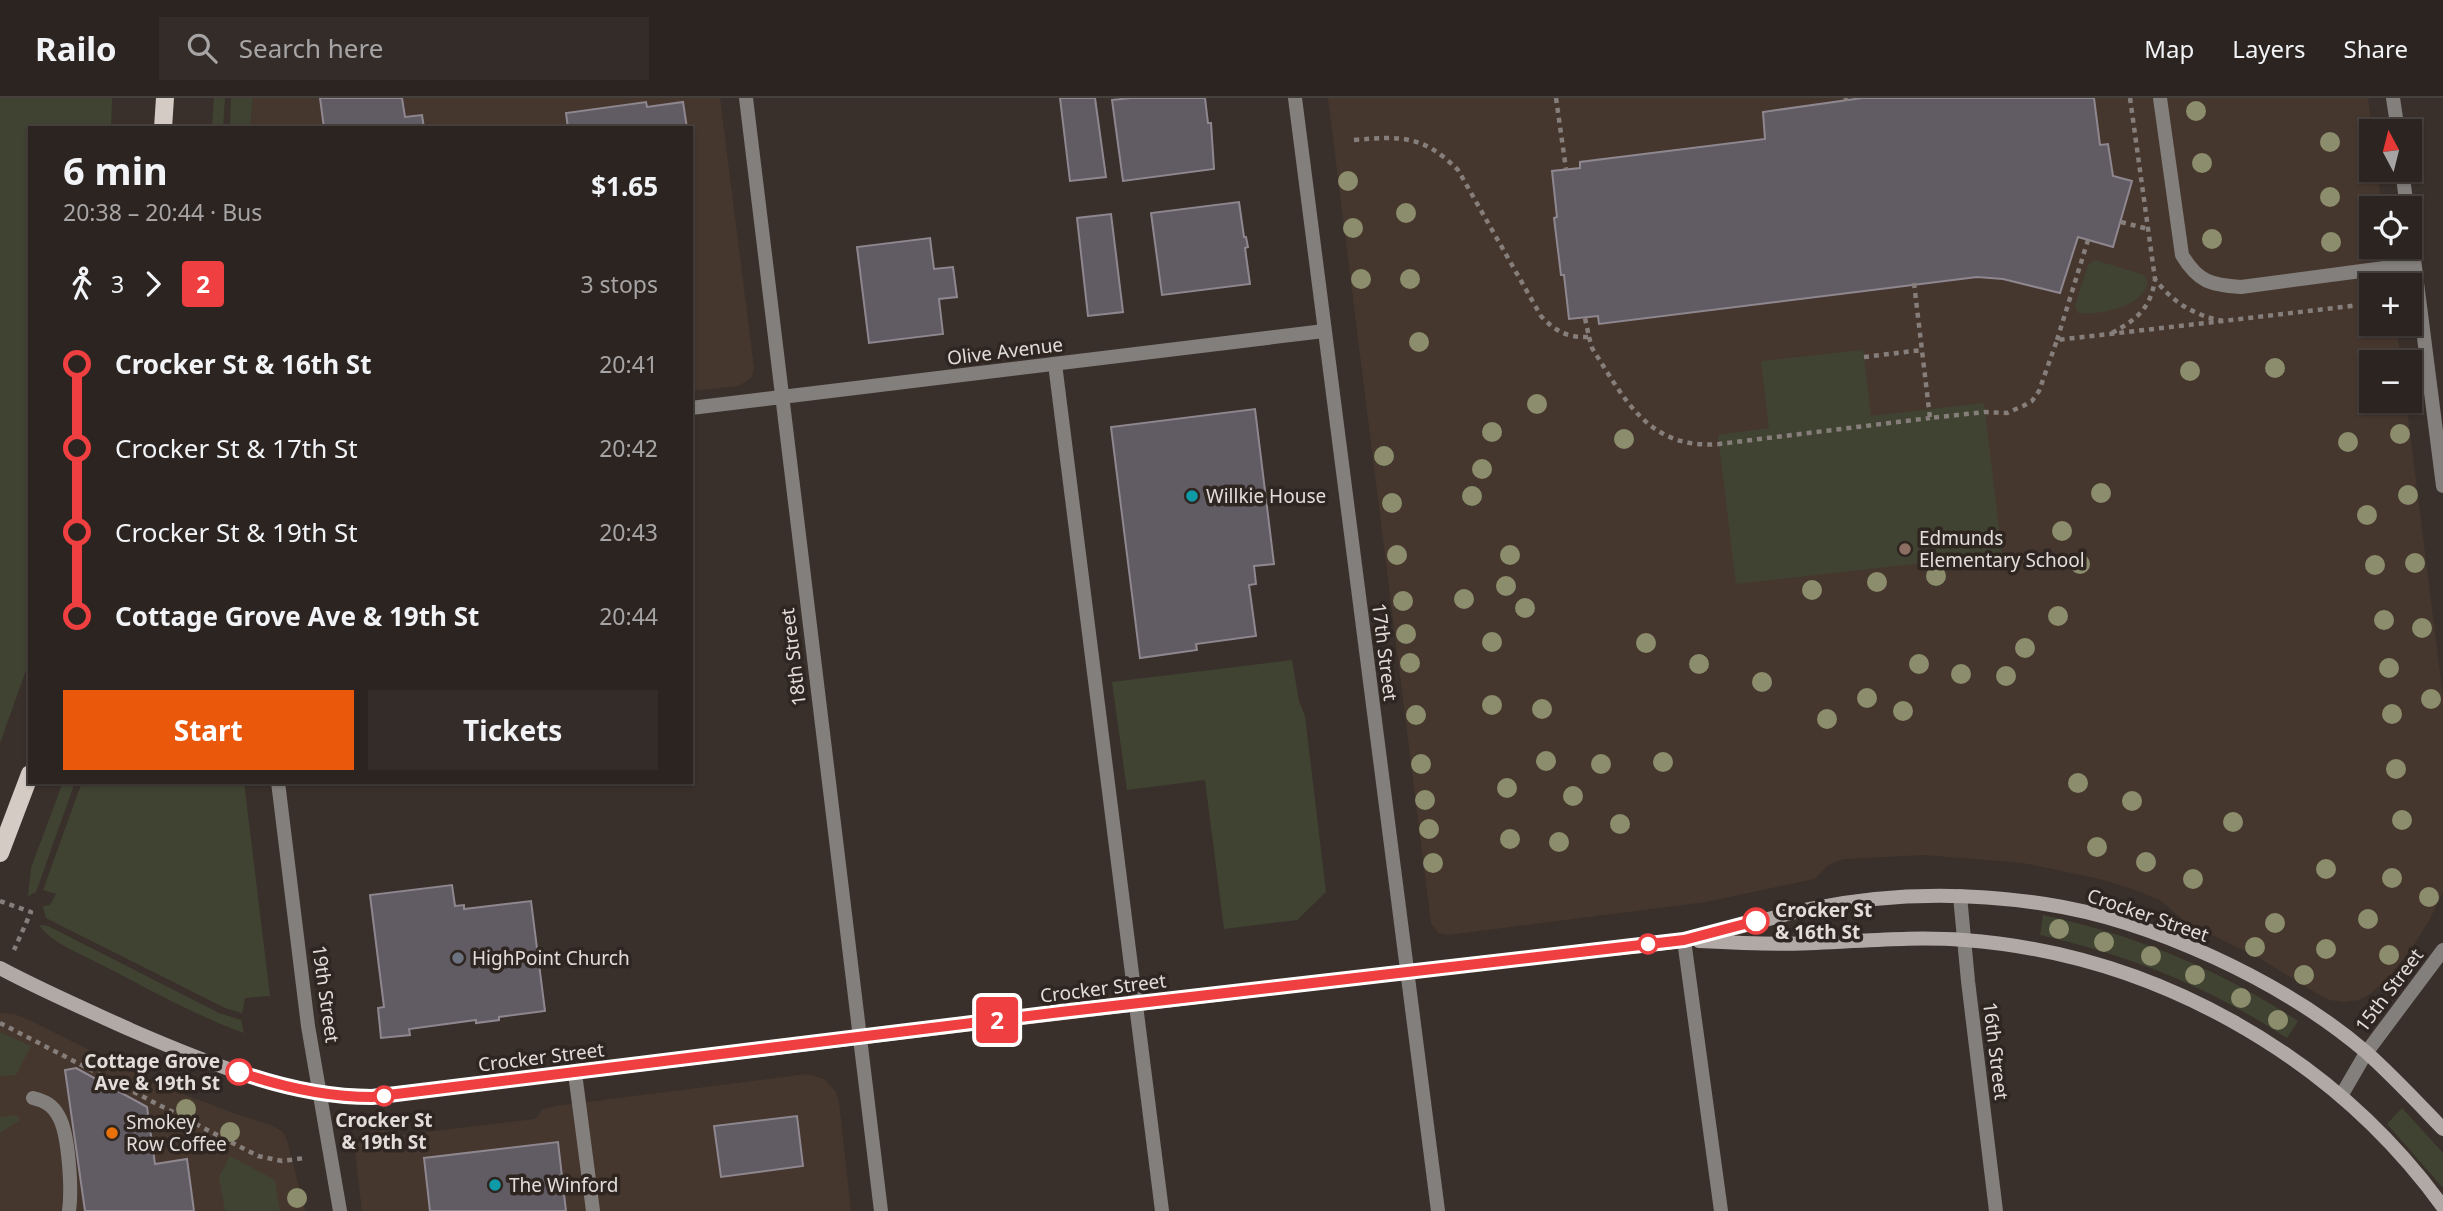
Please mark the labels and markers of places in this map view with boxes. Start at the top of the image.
place label: Willkie House [1206,483,1326,509]
marker: Willkie House [1184,488,1200,504]
place label: Edmunds Elementary School [1919,525,2085,573]
marker: Edmunds Elementary School [1897,541,1913,557]
place label: Crocker St & 16th St [1775,897,1872,945]
marker: Crocker St & 16th St [1743,908,1769,934]
unlabelled marker [1638,934,1658,954]
place label: HighPoint Church [472,945,630,971]
marker: HighPoint Church [450,950,466,966]
place label: Cottage Grove Ave & 19th St [84,1048,220,1096]
marker: Cottage Grove Ave & 19th St [226,1059,252,1085]
marker: Crocker St & 19th St [374,1086,394,1106]
place label: Crocker St & 19th St [335,1107,433,1155]
place label: Smokey Row Coffee [126,1109,227,1157]
marker: Smokey Row Coffee [104,1125,120,1141]
place label: The Winford [509,1172,618,1198]
marker: The Winford [487,1177,503,1193]

